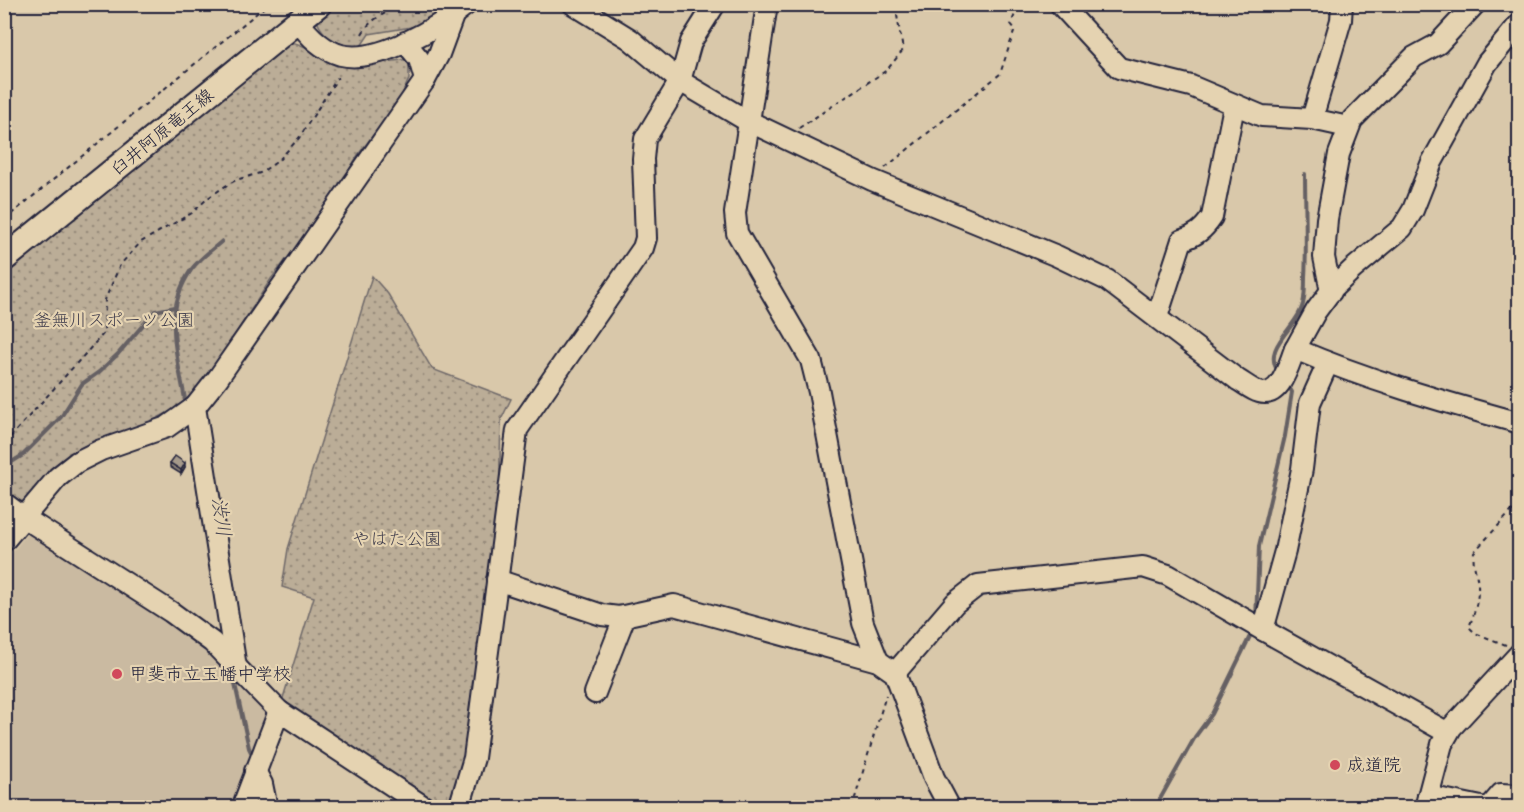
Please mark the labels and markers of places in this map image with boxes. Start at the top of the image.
place label: 甲斐市立玉幡中学校 [129,662,291,685]
marker: 甲斐市立玉幡中学校 [110,667,124,681]
place label: 成道院 [1347,753,1401,776]
marker: 成道院 [1328,758,1342,772]

